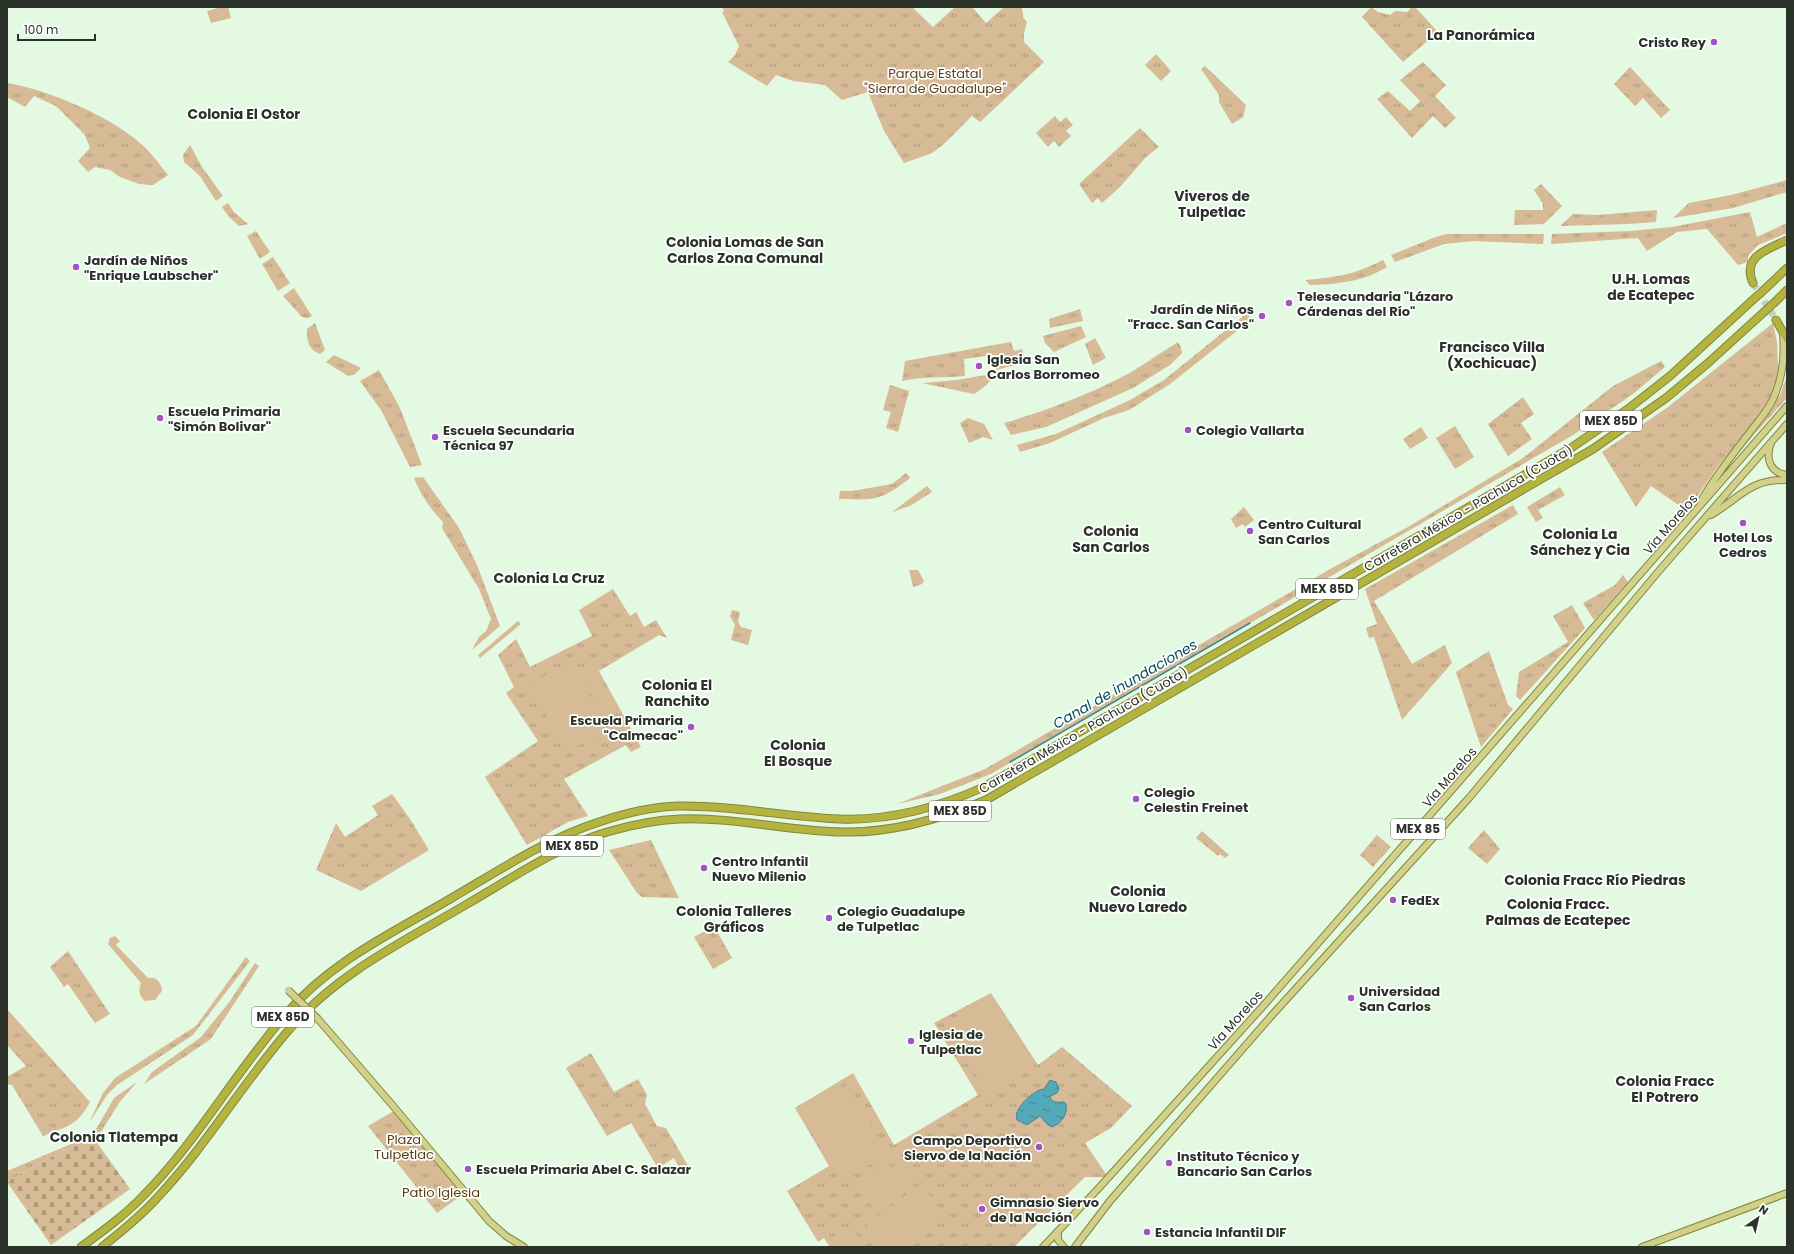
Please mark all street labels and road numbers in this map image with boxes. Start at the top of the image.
road number: MEX 85D [1580,411,1642,431]
street label: Carretera México - Pachuca (Cuota) [1360,441,1576,576]
street label: Vía Morelos [1639,490,1702,559]
road number: MEX 85D [1296,579,1358,599]
street label: Carretera México - Pachuca (Cuota) [975,663,1191,798]
street label: Vía Morelos [1418,743,1481,812]
road number: MEX 85D [929,801,991,821]
road number: MEX 85 [1391,819,1445,839]
road number: MEX 85D [541,836,603,856]
street label: Vía Morelos [1203,986,1268,1055]
road number: MEX 85D [252,1007,314,1027]

